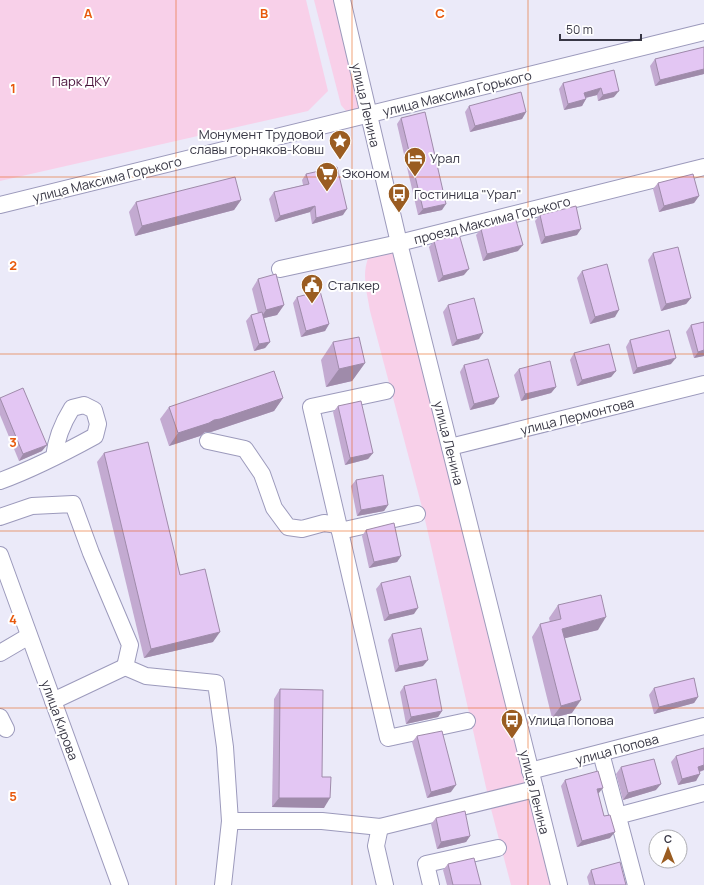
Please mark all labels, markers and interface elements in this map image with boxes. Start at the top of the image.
text: A [84,4,93,22]
text: B [260,4,268,22]
text: C [435,4,445,22]
scale bar [560,16,641,42]
text: 50 m [566,21,593,38]
street label: улица Ленина [348,61,384,149]
street label: улица Максима Горького [381,66,534,120]
park label: Парк ДКУ [52,72,110,90]
text: 1 [10,79,16,97]
place label: Монумент Трудовой славы горняков-Ковш [190,125,324,158]
place icon: Монумент Трудовой славы горняков-Ковш [327,128,353,161]
hotel icon: Урал [402,145,428,178]
place label: Урал [430,149,460,167]
street label: улица Максима Горького [31,152,184,206]
supermarket icon: Эконом [314,160,340,193]
place label: Эконом [342,164,390,182]
bus stop icon: Гостиница "Урал" [386,181,412,214]
place label: Гостиница "Урал" [414,185,522,203]
street label: проезд Максима Горького [412,192,572,248]
text: 2 [9,256,17,274]
public building icon: Сталкер [299,272,325,305]
place label: Сталкер [328,276,380,294]
street label: улица Лермонтова [518,393,636,439]
street label: улица Ленина [430,399,468,487]
text: 3 [9,433,17,451]
text: 4 [9,610,17,628]
street label: улица Кирова [37,677,83,763]
bus stop icon: Улица Попова [499,707,525,740]
place label: Улица Попова [528,711,614,729]
street label: улица Попова [573,729,661,769]
street label: улица Ленина [516,748,554,836]
text: 5 [9,787,17,805]
north arrow [648,829,688,869]
text: С [664,831,672,846]

